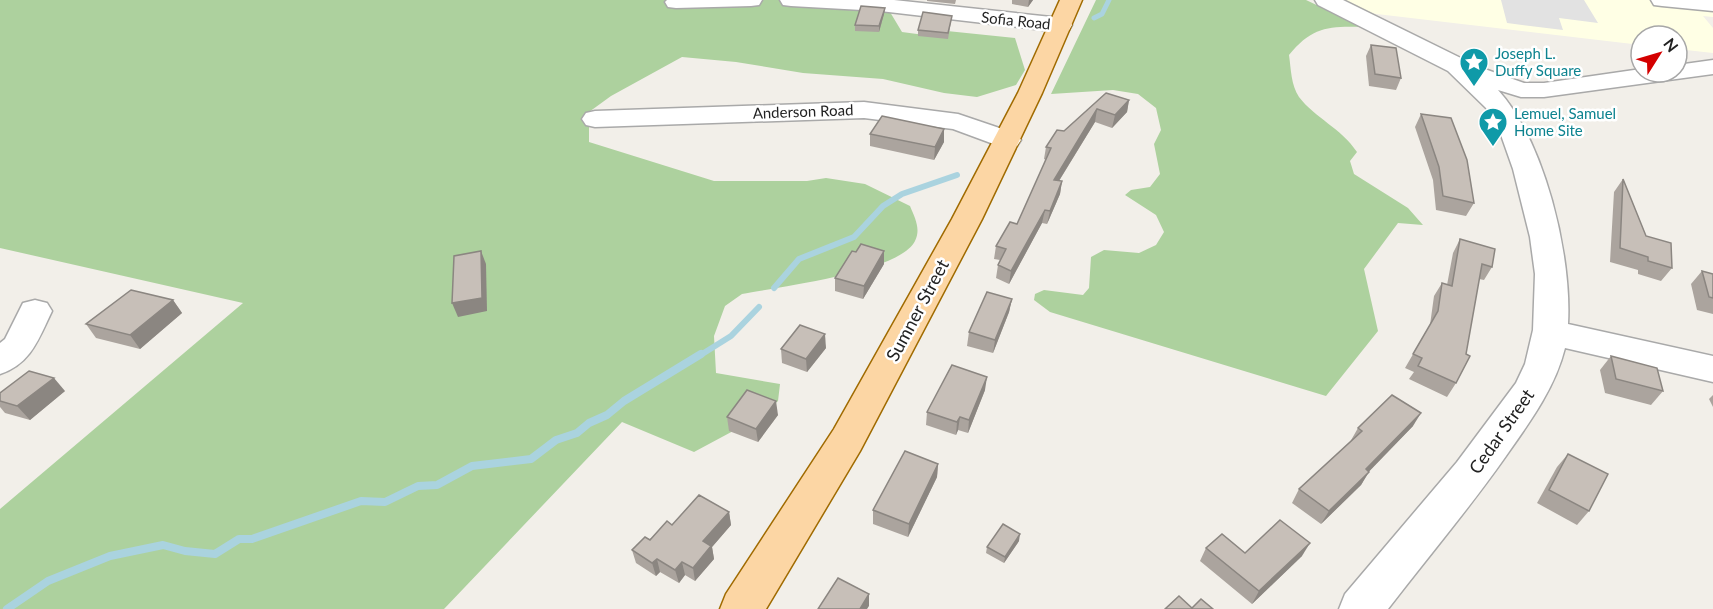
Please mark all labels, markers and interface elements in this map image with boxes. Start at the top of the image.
street label: Sofia Road [980,7,1052,33]
north arrow [1629,24,1689,84]
text: N [1660,34,1683,55]
place label: Joseph L. Duffy Square [1495,44,1581,79]
place icon: Joseph L. Duffy Square [1458,46,1490,88]
street label: Anderson Road [752,100,854,122]
place label: Lemuel, Samuel Home Site [1514,104,1616,139]
place icon: Lemuel, Samuel Home Site [1477,106,1509,148]
street label: Sumner Street [881,255,953,365]
street label: Cedar Street [1464,384,1539,478]

